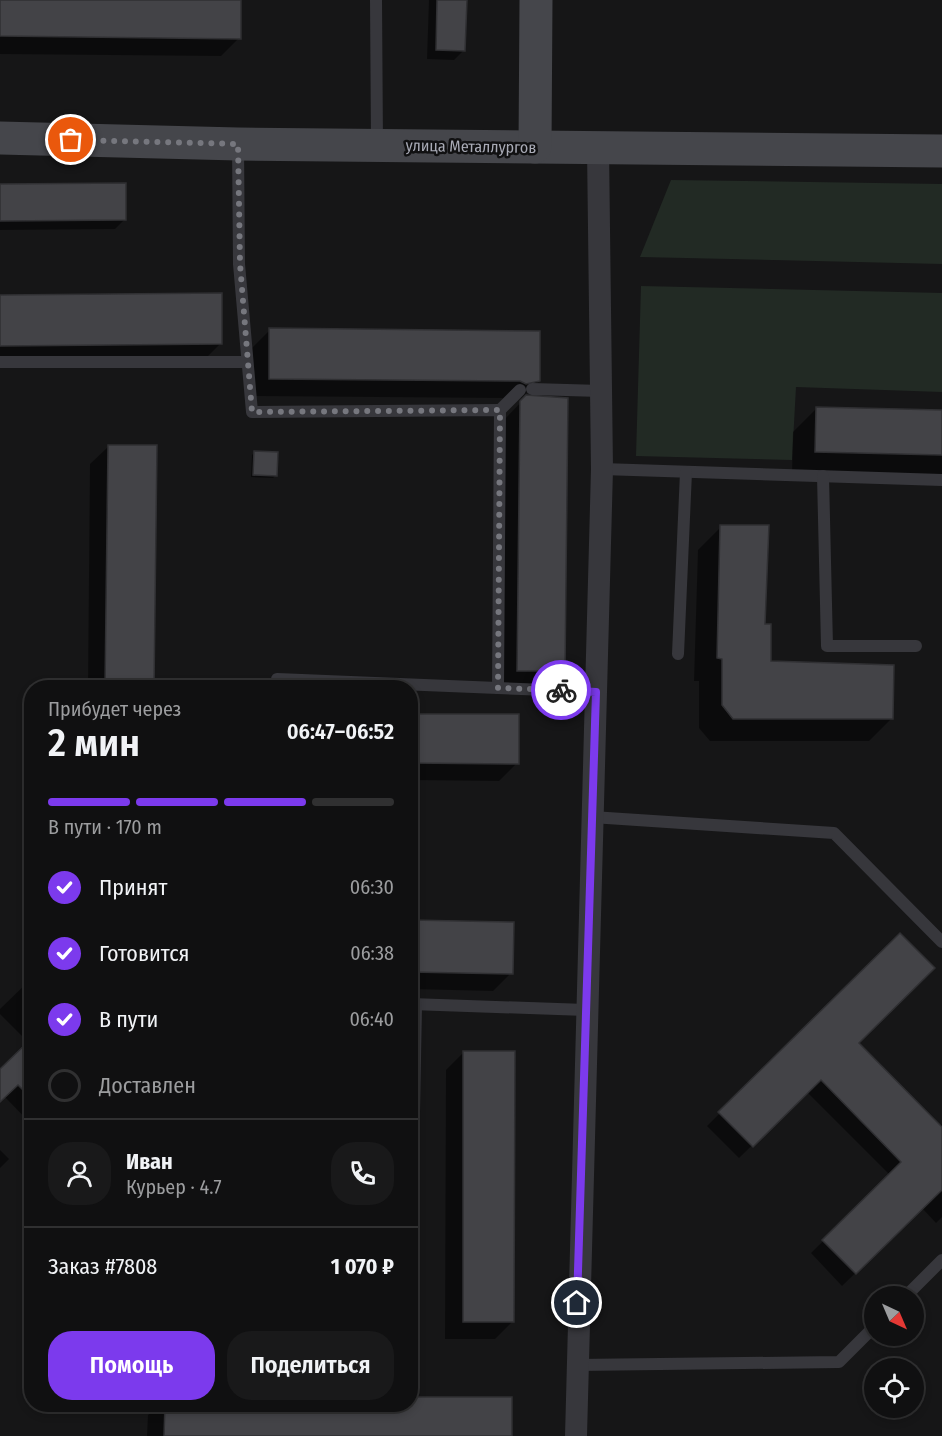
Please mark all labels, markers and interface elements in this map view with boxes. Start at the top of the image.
pin [45,114,96,165]
icon: bag [54,123,87,156]
street label: улица Металлургов [405,136,537,157]
courier [531,660,591,720]
icon: bike [545,674,578,707]
text: Прибудет через [48,697,181,721]
text: 06:47–06:52 [287,718,394,745]
text: 2 мин [48,720,140,766]
text: В пути · 170 m [48,815,162,839]
icon: check [48,871,81,904]
text: Принят [99,874,167,901]
text: 06:30 [350,875,394,899]
icon: check [48,937,81,970]
text: Готовится [99,940,190,967]
text: 06:38 [350,941,394,965]
icon: check [48,1003,81,1036]
text: В пути [99,1006,158,1033]
text: 06:40 [349,1007,394,1031]
text: Доставлен [99,1072,196,1099]
button: person [48,1142,111,1205]
button: phone [331,1142,394,1205]
text: Иван [126,1148,173,1175]
text: Курьер · 4.7 [126,1175,222,1199]
text: Заказ #7808 [48,1253,157,1280]
text: 1 070 ₽ [331,1253,394,1280]
pin [551,1277,602,1328]
icon: home [560,1286,593,1319]
north arrow [864,1286,924,1346]
map controls [864,1286,924,1418]
button: Помощь [48,1331,215,1400]
button: Поделиться [227,1331,394,1400]
button: locate [864,1358,924,1418]

